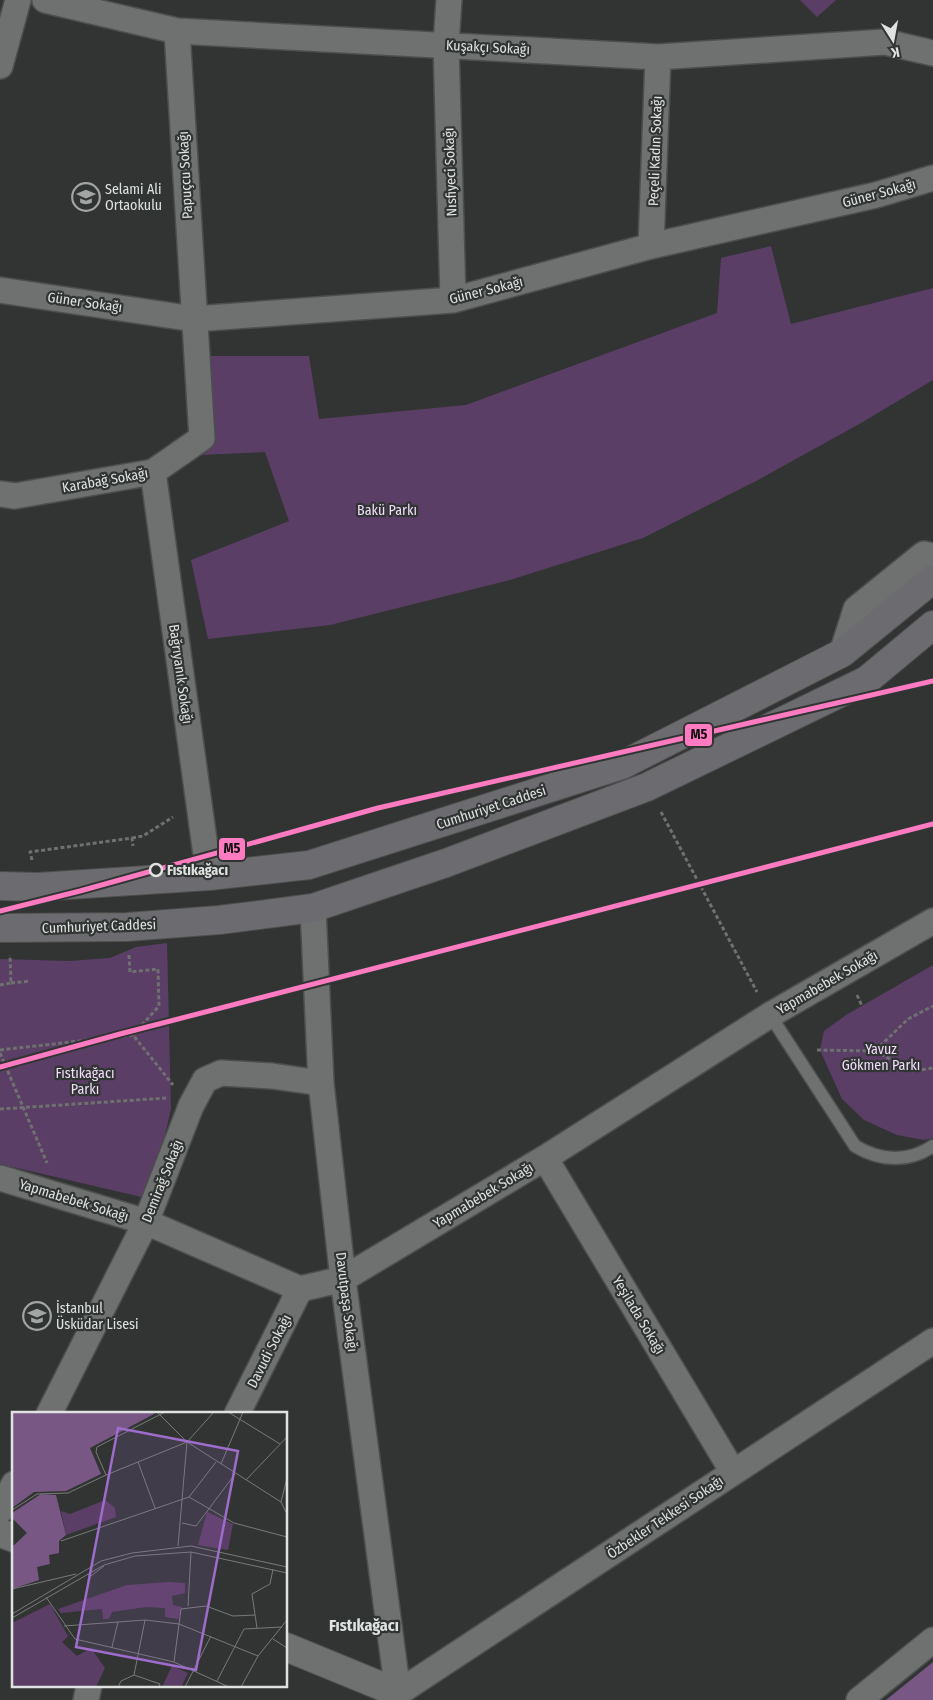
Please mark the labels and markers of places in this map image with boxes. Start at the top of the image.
place label: Selami Ali Ortaokulu [105,181,162,214]
school or university icon: Selami Ali Ortaokulu [71,182,101,212]
place label: Fıstıkağacı [167,862,228,879]
marker: Fıstıkağacı [149,863,163,877]
place label: İstanbul Üsküdar Lisesi [56,1300,139,1333]
school or university icon: İstanbul Üsküdar Lisesi [22,1301,52,1331]

